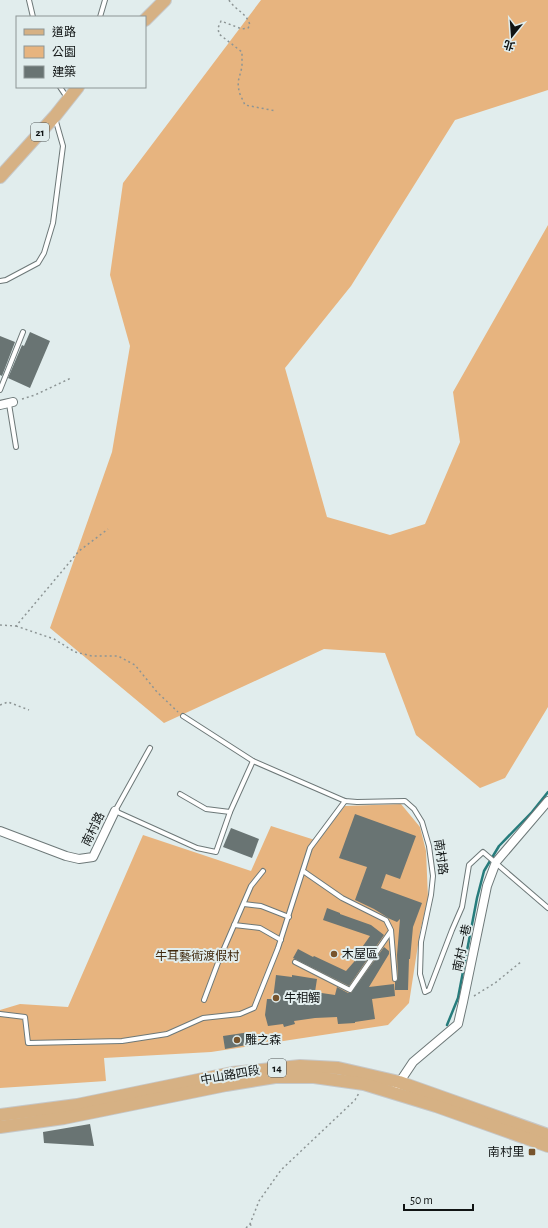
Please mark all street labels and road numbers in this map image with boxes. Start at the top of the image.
road number: 21 [31,123,49,141]
street label: 南村路 [79,810,106,848]
street label: 南村路 [433,838,450,876]
street label: 南村一巷 [450,923,473,973]
road number: 14 [268,1059,286,1077]
street label: 中山路四段 [199,1063,261,1086]

